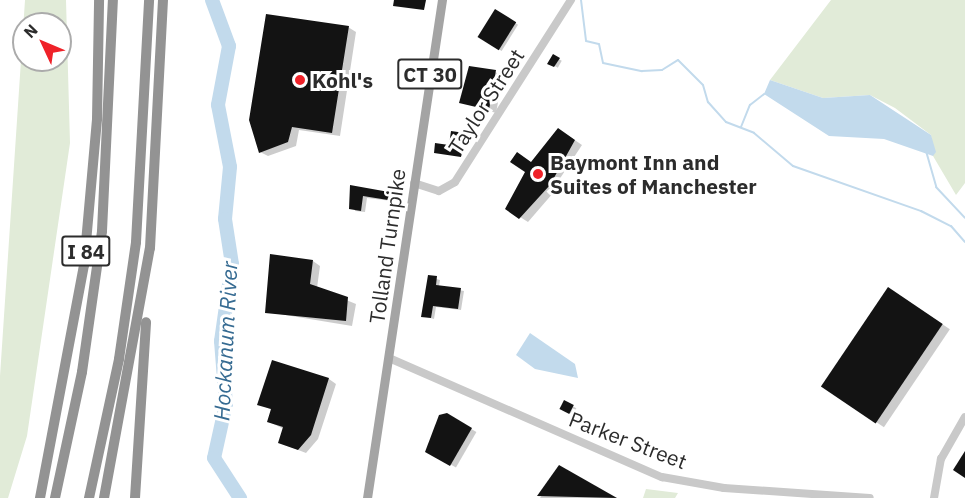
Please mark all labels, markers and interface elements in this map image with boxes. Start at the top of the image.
north arrow [12,12,72,72]
text: N [19,20,42,42]
street label: Taylor Street [443,44,529,158]
road number: CT 30 [397,57,463,91]
place label: Kohl's [312,67,373,93]
marker: Kohl's [293,73,307,87]
place label: Baymont Inn and Suites of Manchester [550,149,757,199]
street label: Tolland Turnpike [364,167,410,325]
marker: Baymont Inn and Suites of Manchester [531,167,545,181]
road number: I 84 [60,234,112,268]
water label: Hockanum River [208,261,242,421]
street label: Parker Street [566,406,690,474]

